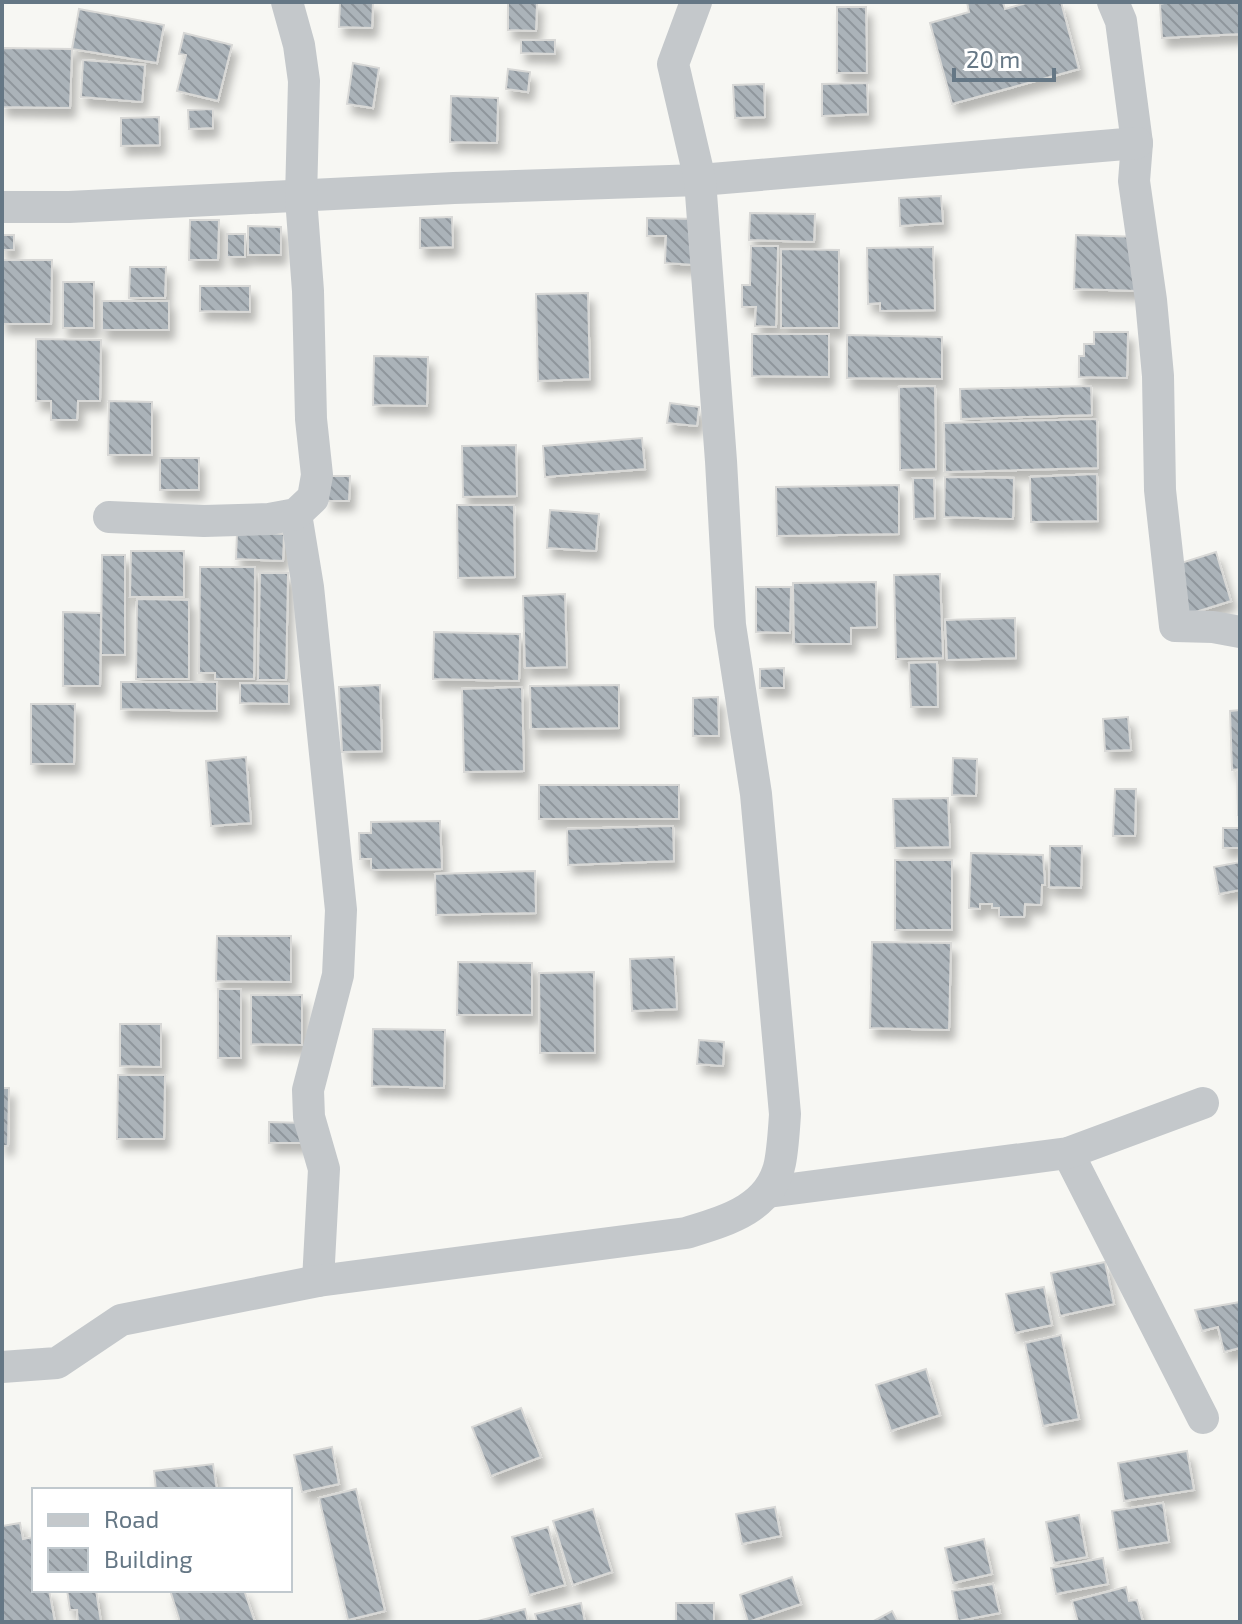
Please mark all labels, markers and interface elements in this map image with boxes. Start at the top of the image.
scale bar [954,32,1054,82]
text: 20 m [966,44,1020,73]
legend [32,1488,292,1592]
text: Road [104,1504,159,1533]
text: Building [104,1544,193,1573]

